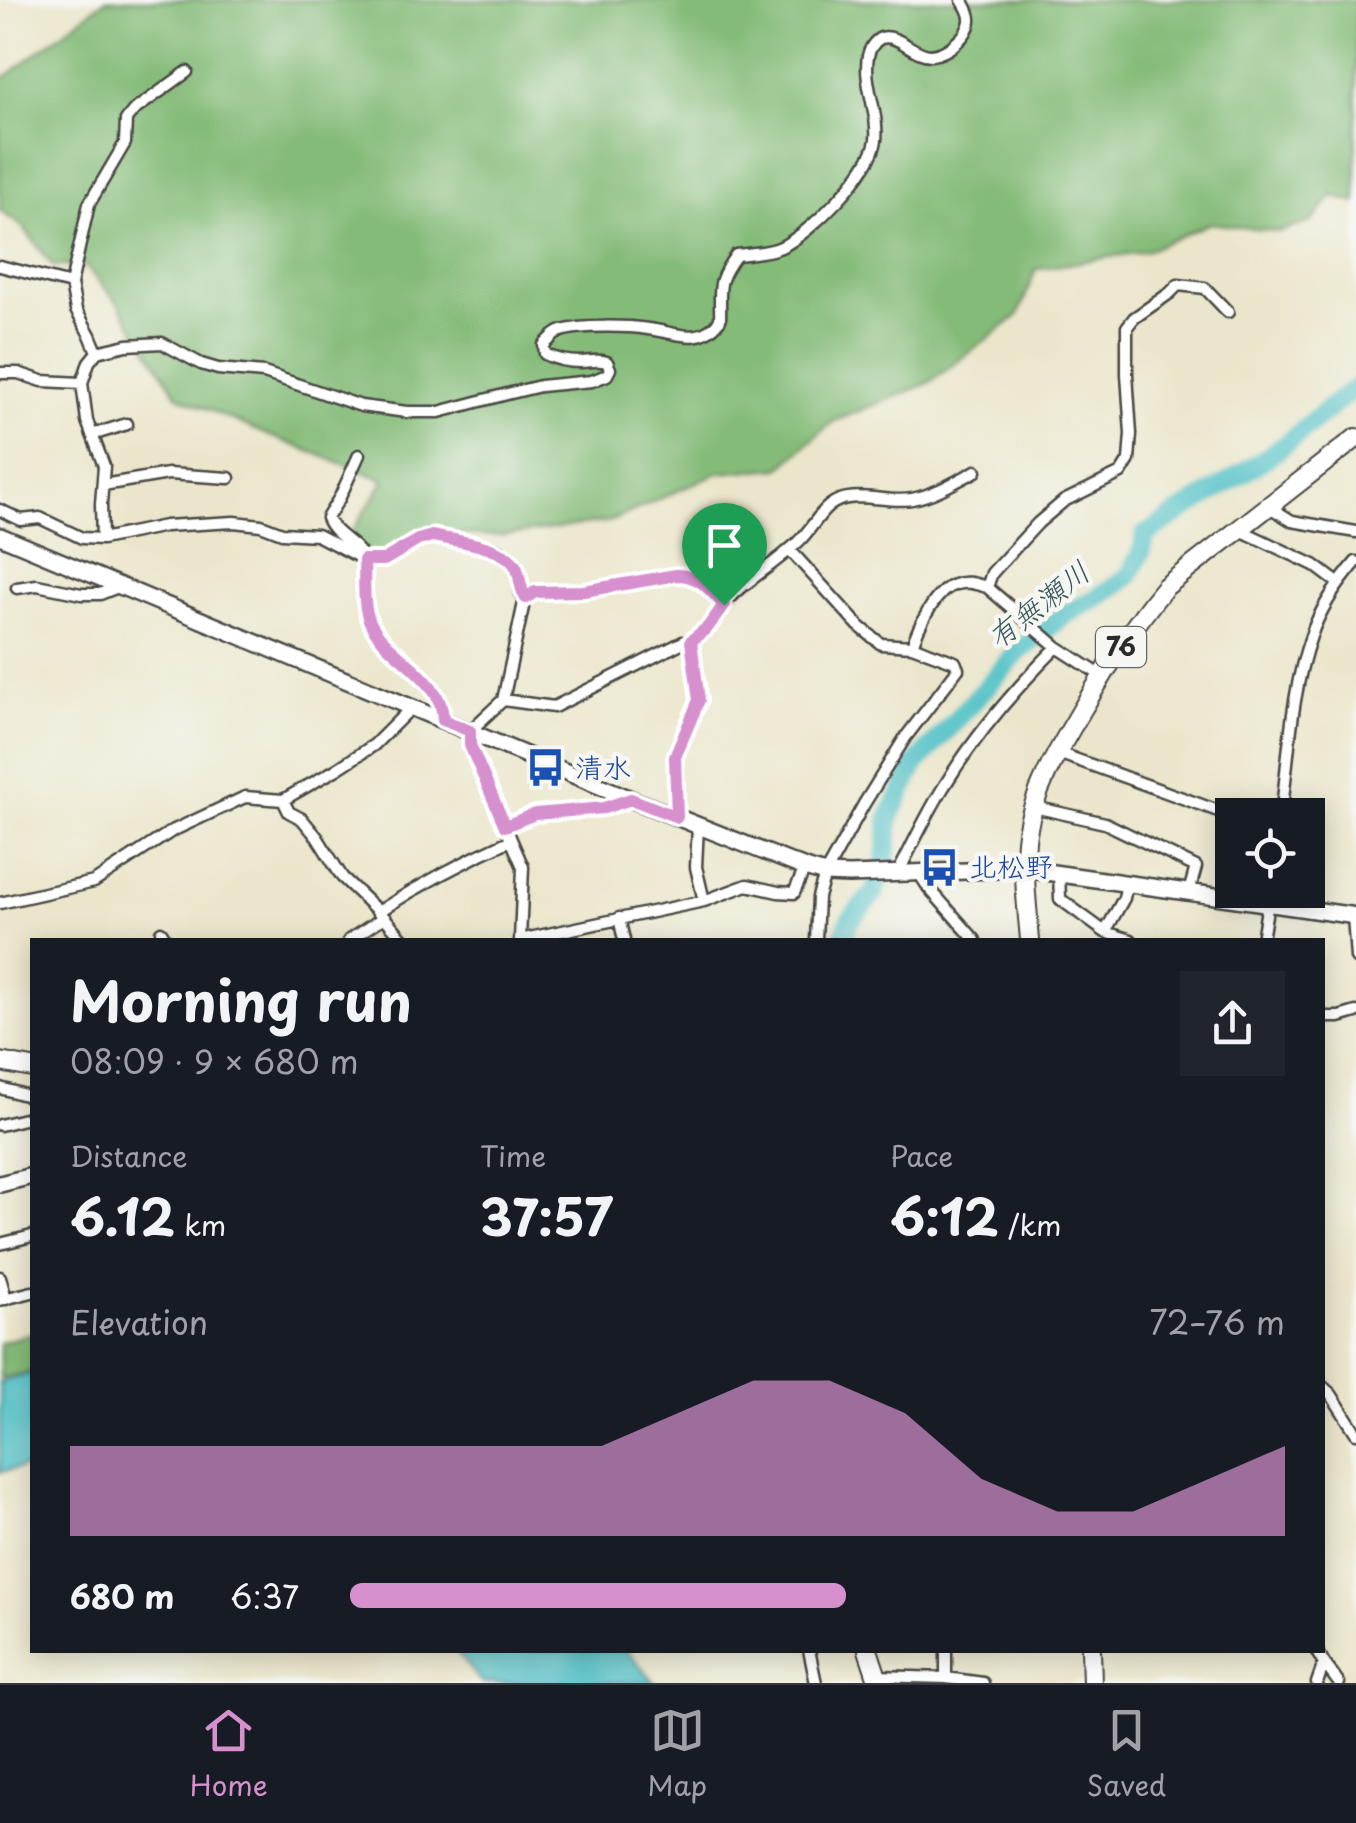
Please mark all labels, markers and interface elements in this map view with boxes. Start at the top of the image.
pin [682,503,767,606]
icon: arrive [697,518,752,573]
water label: 有無瀬川 [976,548,1099,658]
road number: 76 [1096,627,1146,667]
place label: 清水 [575,745,631,788]
bus stop icon: 清水 [524,747,566,789]
map controls [1215,798,1325,908]
button: locate [1215,798,1325,908]
place label: 北松野 [969,844,1053,887]
bus stop icon: 北松野 [918,846,960,888]
text: Morning run [70,958,412,1041]
button: share [1180,971,1285,1076]
text: 08:09 · 9 × 680 m [70,1037,359,1085]
text: Distance [70,1134,188,1177]
text: Time [480,1134,546,1177]
text: Pace [890,1134,953,1177]
text: 6.12 [70,1177,175,1253]
text: 37:57 [480,1177,613,1253]
text: 6:12 [890,1177,999,1253]
text: km [175,1203,226,1246]
text: /km [999,1203,1062,1246]
text: Elevation [70,1298,208,1346]
text: 72–76 m [1149,1298,1285,1346]
text: 680 m [70,1572,174,1620]
text: 6:37 [230,1572,299,1620]
tab: Home [190,1703,268,1806]
tab: Map [647,1703,707,1806]
tab: Saved [1087,1703,1166,1806]

